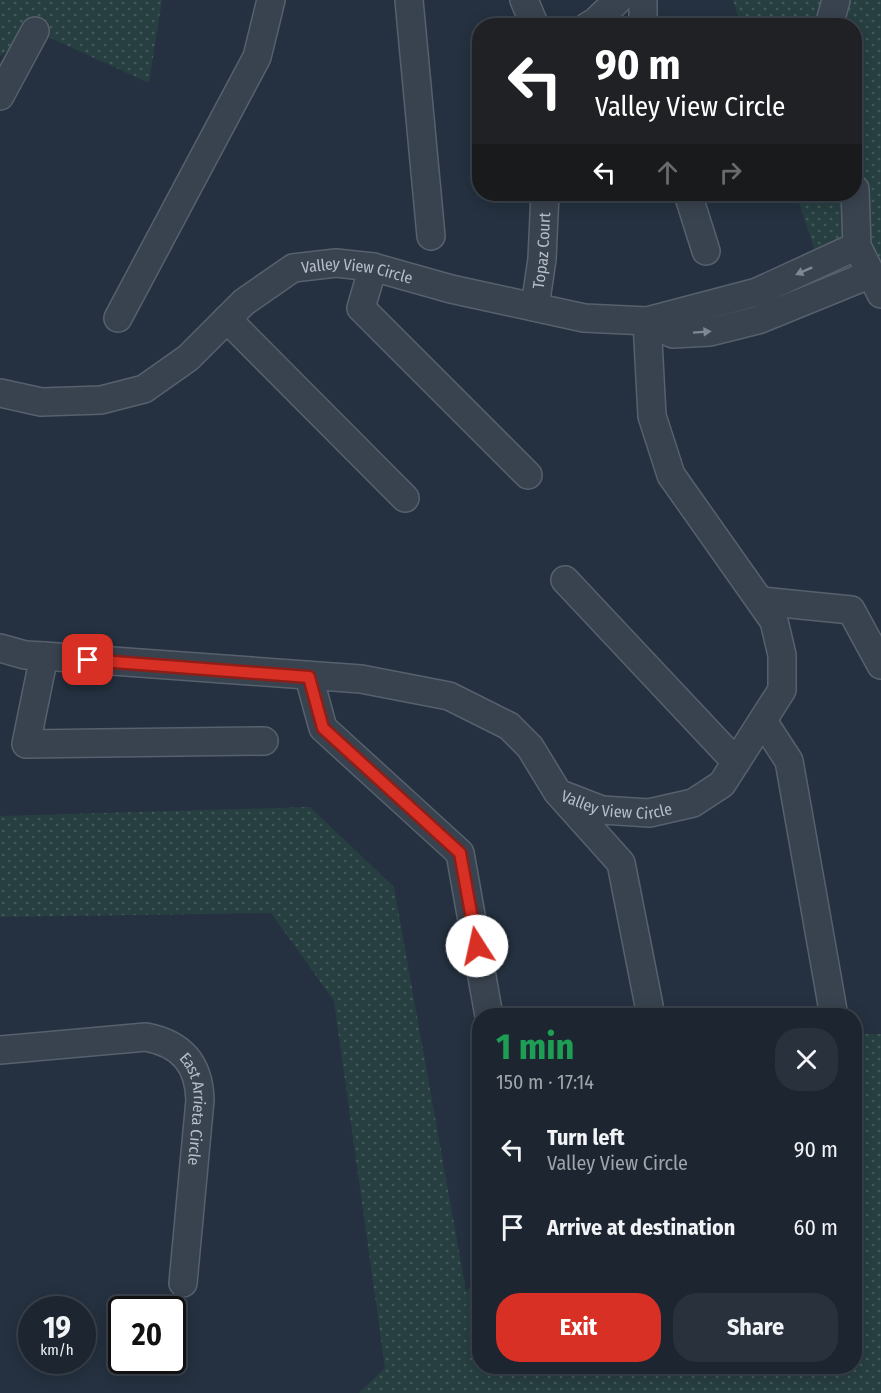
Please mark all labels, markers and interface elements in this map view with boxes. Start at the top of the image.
text: 90 m [595,40,680,90]
icon: left [496,42,574,120]
text: Valley View Circle [595,91,785,123]
icon: left [588,156,621,189]
icon: ahead [651,156,684,189]
icon: right [714,156,747,189]
street label: Topaz Court [529,211,554,290]
street label: Valley View Circle [300,254,415,288]
one-way arrow [796,266,813,275]
one-way arrow [693,327,712,337]
pin [62,634,113,685]
icon: arrive [71,643,104,676]
street label: Valley View Circle [559,786,674,823]
position arrow [445,914,509,978]
text: 1 min [496,1025,574,1069]
button: close [775,1028,838,1091]
street label: East Arrieta Circle [176,1049,209,1166]
text: 150 m · 17:14 [496,1070,594,1094]
text: Turn left [547,1124,625,1151]
icon: left [496,1133,529,1166]
text: 90 m [794,1136,838,1163]
text: Valley View Circle [547,1151,688,1175]
icon: arrive [496,1211,529,1244]
text: Arrive at destination [547,1214,735,1241]
text: 60 m [794,1214,838,1241]
button: Exit [496,1293,661,1362]
button: Share [673,1293,838,1362]
speed limit sign: 20 [108,1296,186,1374]
text: 19 [43,1310,71,1346]
text: km/h [40,1341,74,1359]

